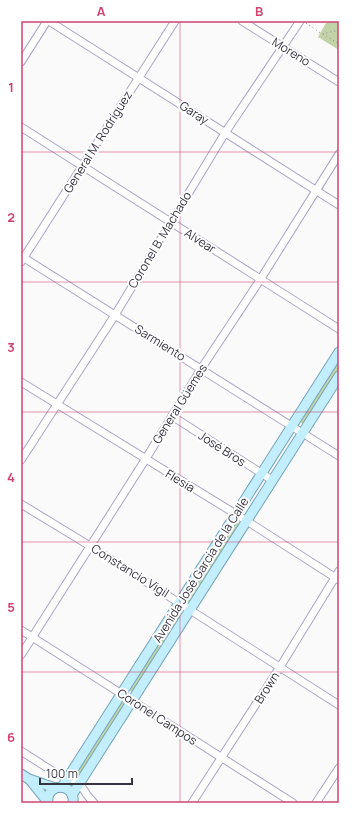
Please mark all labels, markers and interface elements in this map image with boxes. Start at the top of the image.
text: A [97,2,106,20]
text: B [255,2,263,20]
street label: Moreno [269,33,314,70]
text: 1 [8,78,14,96]
street label: General M. Rodríguez [59,87,136,196]
street label: Garay [176,97,213,129]
street label: Coronel B. Machado [124,188,195,291]
text: 2 [7,208,15,226]
street label: Alvear [181,224,220,257]
street label: Sarmiento [132,320,189,365]
text: 3 [7,338,15,356]
street label: General Güemes [148,361,211,447]
street label: José Bros [195,427,249,470]
street label: Flesia [162,465,198,496]
text: 4 [7,468,15,486]
street label: Avenida José García de la Calle [149,494,252,646]
street label: Constancio Vigil [88,540,172,601]
text: 5 [7,598,15,616]
street label: Brown [250,669,283,707]
street label: Coronel Campos [114,684,201,749]
text: 6 [7,728,15,746]
scale bar [40,760,132,786]
text: 100 m [46,765,78,782]

